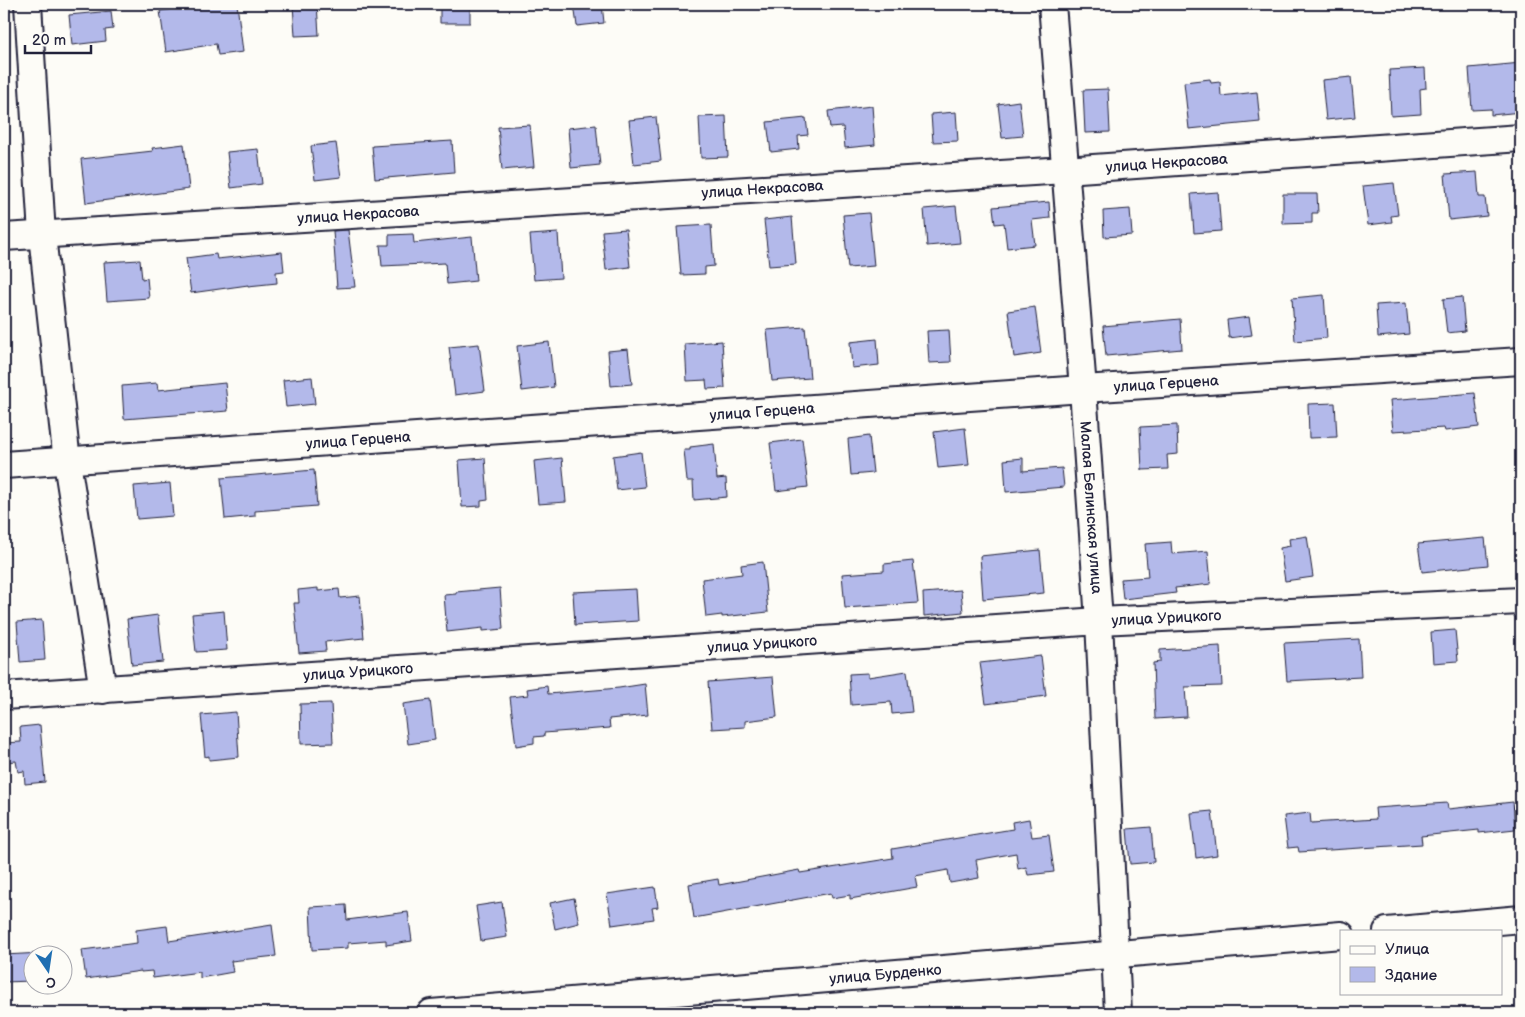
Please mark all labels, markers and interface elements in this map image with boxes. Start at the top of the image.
scale bar [25,22,91,54]
text: 20 m [32,31,66,50]
street label: улица Некрасова [1105,150,1229,177]
street label: улица Некрасова [701,176,824,203]
street label: улица Некрасова [297,202,420,228]
street label: улица Герцена [1113,371,1219,397]
street label: улица Герцена [709,399,815,425]
street label: Малая Белинская улица [1075,420,1106,595]
street label: улица Герцена [305,427,411,454]
street label: улица Урицкого [1111,606,1222,630]
street label: улица Урицкого [707,631,818,658]
street label: улица Урицкого [303,659,414,685]
legend [1340,930,1502,994]
text: Улица [1385,940,1430,959]
north arrow [22,944,72,994]
street label: улица Бурденко [828,960,942,989]
text: Здание [1385,966,1437,985]
text: С [44,973,57,992]

